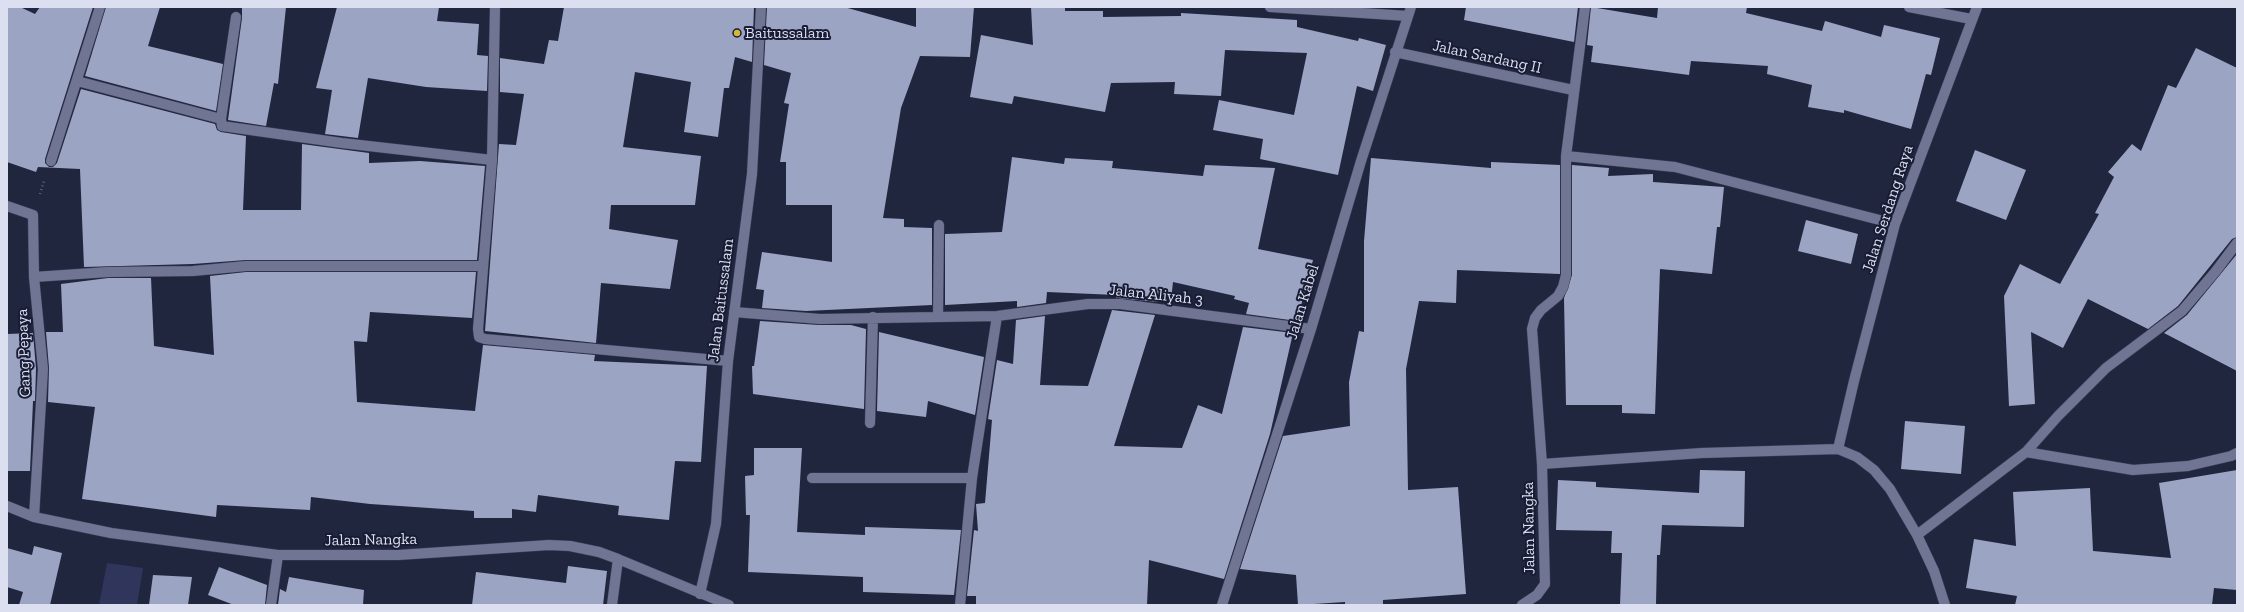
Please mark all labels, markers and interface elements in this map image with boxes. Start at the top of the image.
place label: Baitussalam [745,23,829,43]
marker: Baitussalam [732,28,742,38]
street label: Jalan Sardang II [1431,36,1543,78]
street label: Jalan Serdang Raya [1858,143,1918,275]
street label: Jalan Baitussalam [704,237,738,363]
street label: Jalan Kabel [1282,262,1324,342]
street label: Jalan Aliyah 3 [1108,281,1204,309]
street label: Gang Pepaya [13,308,35,398]
street label: Jalan Nangka [1519,482,1539,574]
street label: Jalan Nangka [325,530,417,550]

